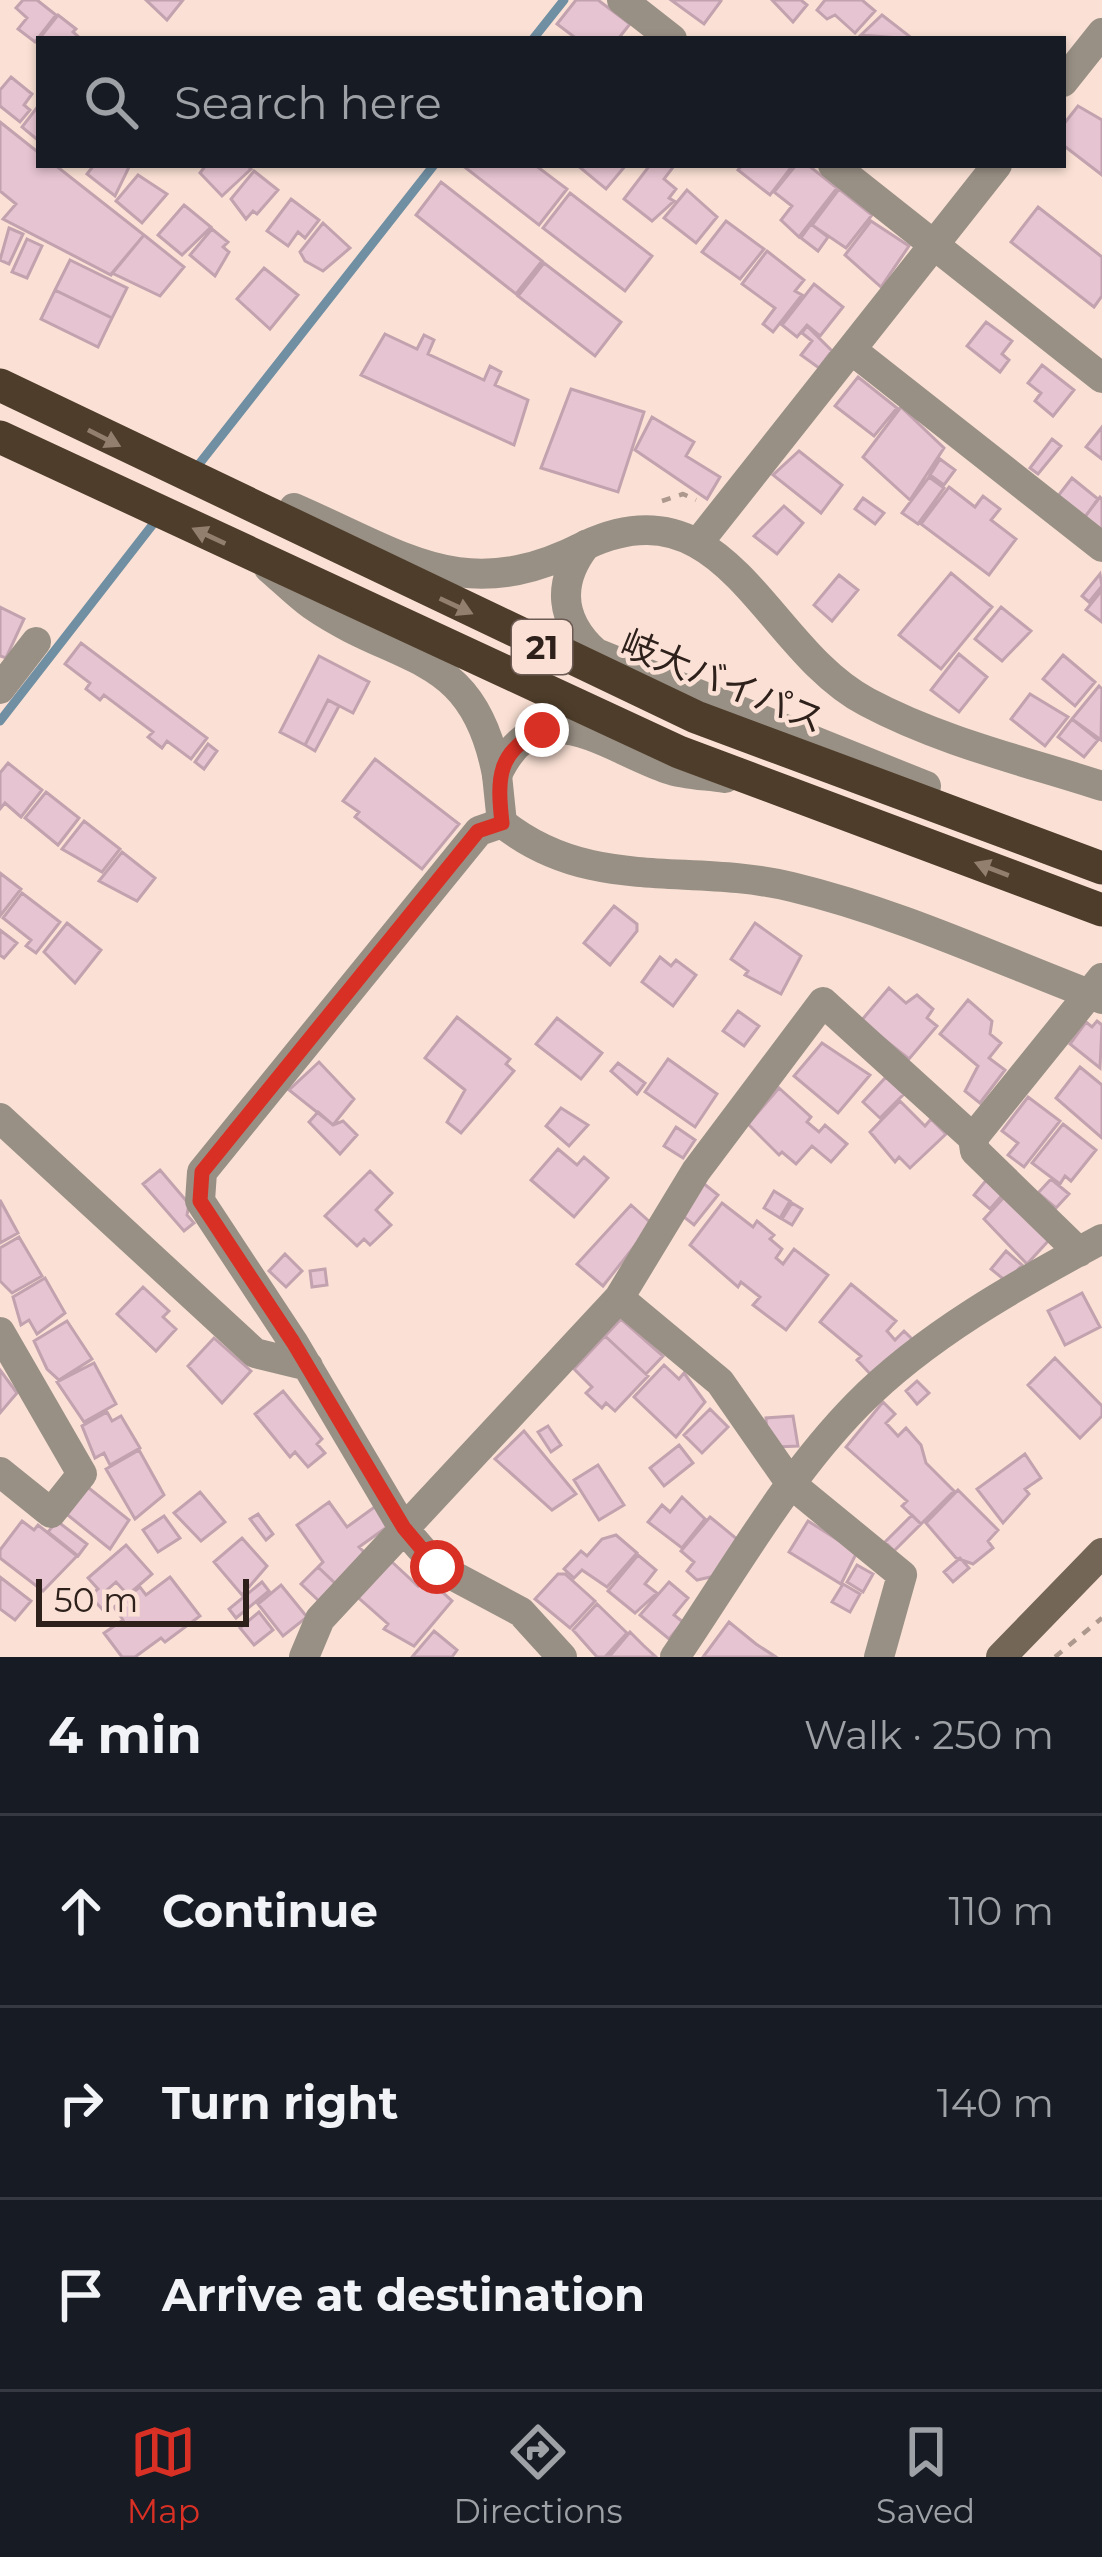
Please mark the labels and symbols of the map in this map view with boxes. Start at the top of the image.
one-way arrow [87,427,122,447]
one-way arrow [191,526,226,546]
one-way arrow [439,596,474,616]
road number: 21 [512,620,572,674]
street label: 岐大バイパス [615,620,831,742]
route end [515,703,569,757]
one-way arrow [974,859,1010,878]
route start [410,1540,464,1594]
scale bar [36,1573,249,1626]

